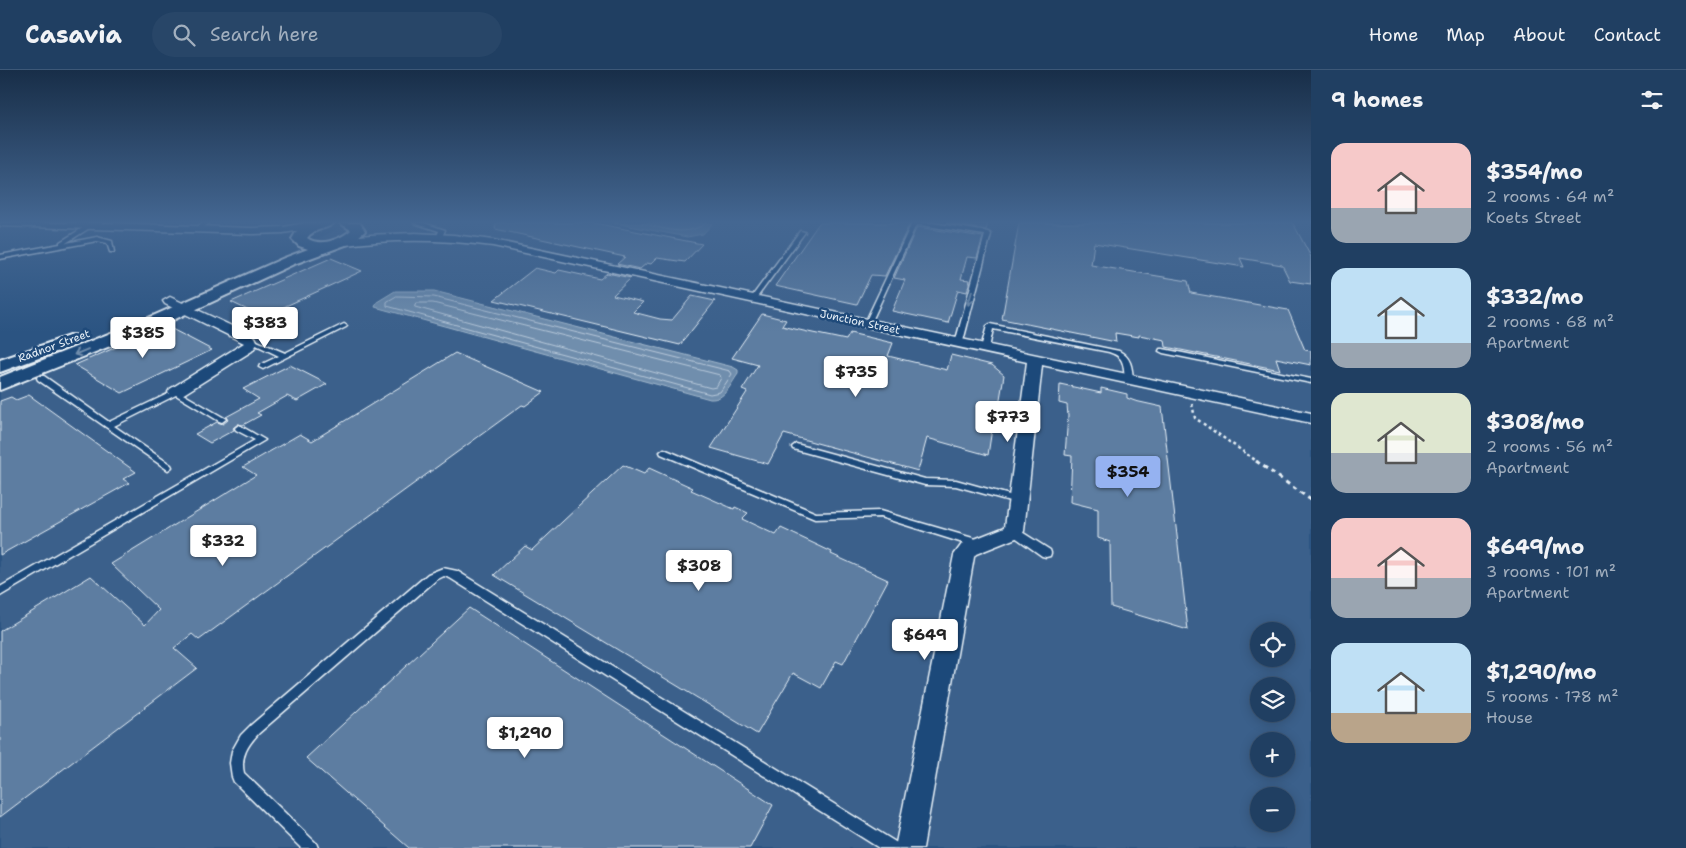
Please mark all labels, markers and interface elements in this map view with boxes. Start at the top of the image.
search box [152,12,502,57]
text: Casavia [25,19,122,51]
icon: search [170,21,198,49]
text: Search here [210,22,318,47]
text: Home [1369,23,1418,47]
text: Map [1446,23,1485,47]
text: About [1513,23,1566,47]
text: Contact [1594,23,1661,47]
text: 9 homes [1331,86,1423,114]
icon: filters [1638,86,1666,114]
text: $354/mo [1486,158,1583,186]
icon: home [1371,163,1431,223]
text: 2 rooms · 64 m² [1486,186,1614,207]
text: Koets Street [1486,207,1582,228]
text: $332/mo [1486,283,1584,311]
icon: home [1371,288,1431,348]
one-way arrow [965,290,975,306]
pin: $383 [235,306,295,349]
street label: Junction Street [818,306,902,338]
text: 2 rooms · 68 m² [1486,311,1614,332]
text: $383 [243,312,287,333]
pin: $385 [113,316,173,359]
text: $385 [121,322,165,343]
street label: Radnor Street [16,326,92,366]
text: Apartment [1486,332,1569,353]
one-way arrow [74,348,89,357]
pin: $735 [826,356,886,398]
text: $735 [835,361,877,382]
pin: $773 [978,400,1038,443]
text: $773 [986,406,1030,427]
text: $308/mo [1486,408,1585,436]
icon: home [1371,413,1431,473]
text: 2 rooms · 56 m² [1486,436,1613,457]
pin: $354 [1098,456,1158,498]
text: Apartment [1486,457,1569,478]
text: $354 [1106,461,1150,482]
pin: $332 [193,524,253,567]
text: $332 [201,530,245,551]
text: $649/mo [1486,533,1584,561]
icon: home [1371,538,1431,598]
pin: $308 [669,550,729,592]
text: $308 [677,555,721,576]
text: 3 rooms · 101 m² [1486,561,1616,582]
text: Apartment [1486,582,1569,603]
pin: $649 [895,618,955,661]
map controls [1250,622,1295,832]
button: locate [1250,622,1295,667]
text: $649 [903,624,947,645]
text: $1,290/mo [1486,658,1597,686]
icon: home [1371,663,1431,723]
button: layers [1250,677,1295,722]
text: 5 rooms · 178 m² [1486,686,1619,707]
text: House [1486,707,1533,728]
pin: $1,290 [484,716,566,759]
text: $1,290 [498,722,552,743]
button: + [1250,732,1295,777]
button: − [1250,787,1295,832]

